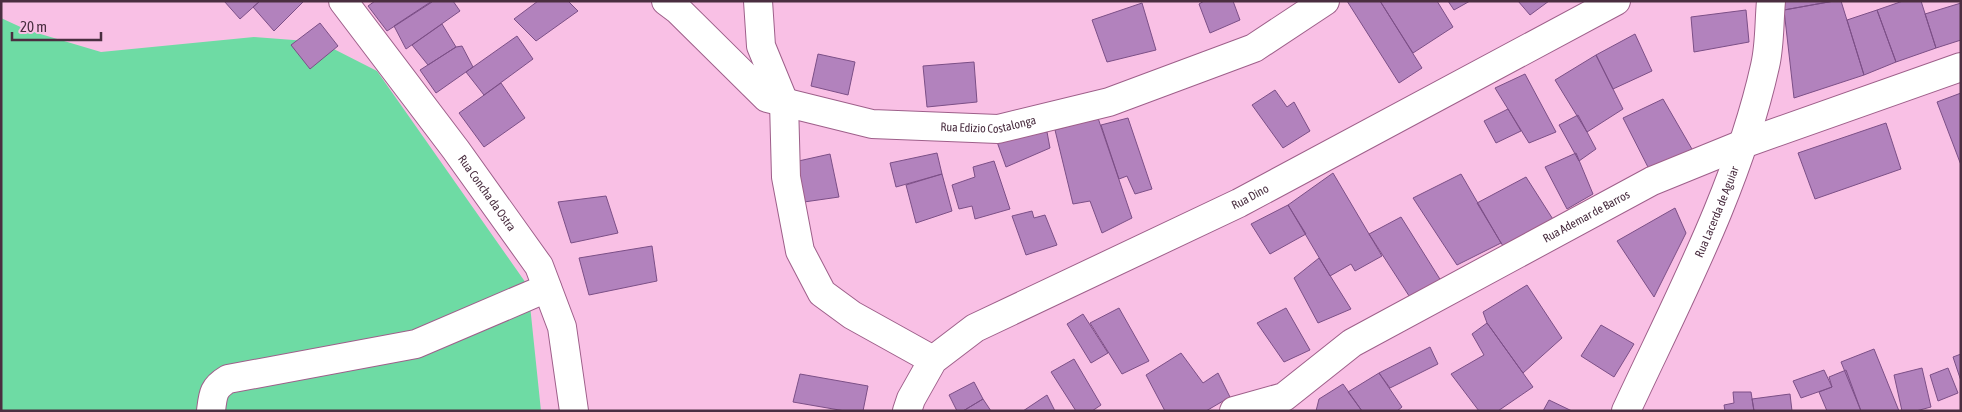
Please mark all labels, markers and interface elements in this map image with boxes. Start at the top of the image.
scale bar [12,10,101,42]
text: 20 m [20,18,47,35]
street label: Rua Edizio Costalonga [940,113,1037,136]
street label: Rua Concha da Ostra [455,152,519,234]
street label: Rua Lacerda de Aguiar [1692,164,1742,260]
street label: Rua Dino [1229,181,1271,212]
street label: Rua Ademar de Barros [1540,187,1632,246]

